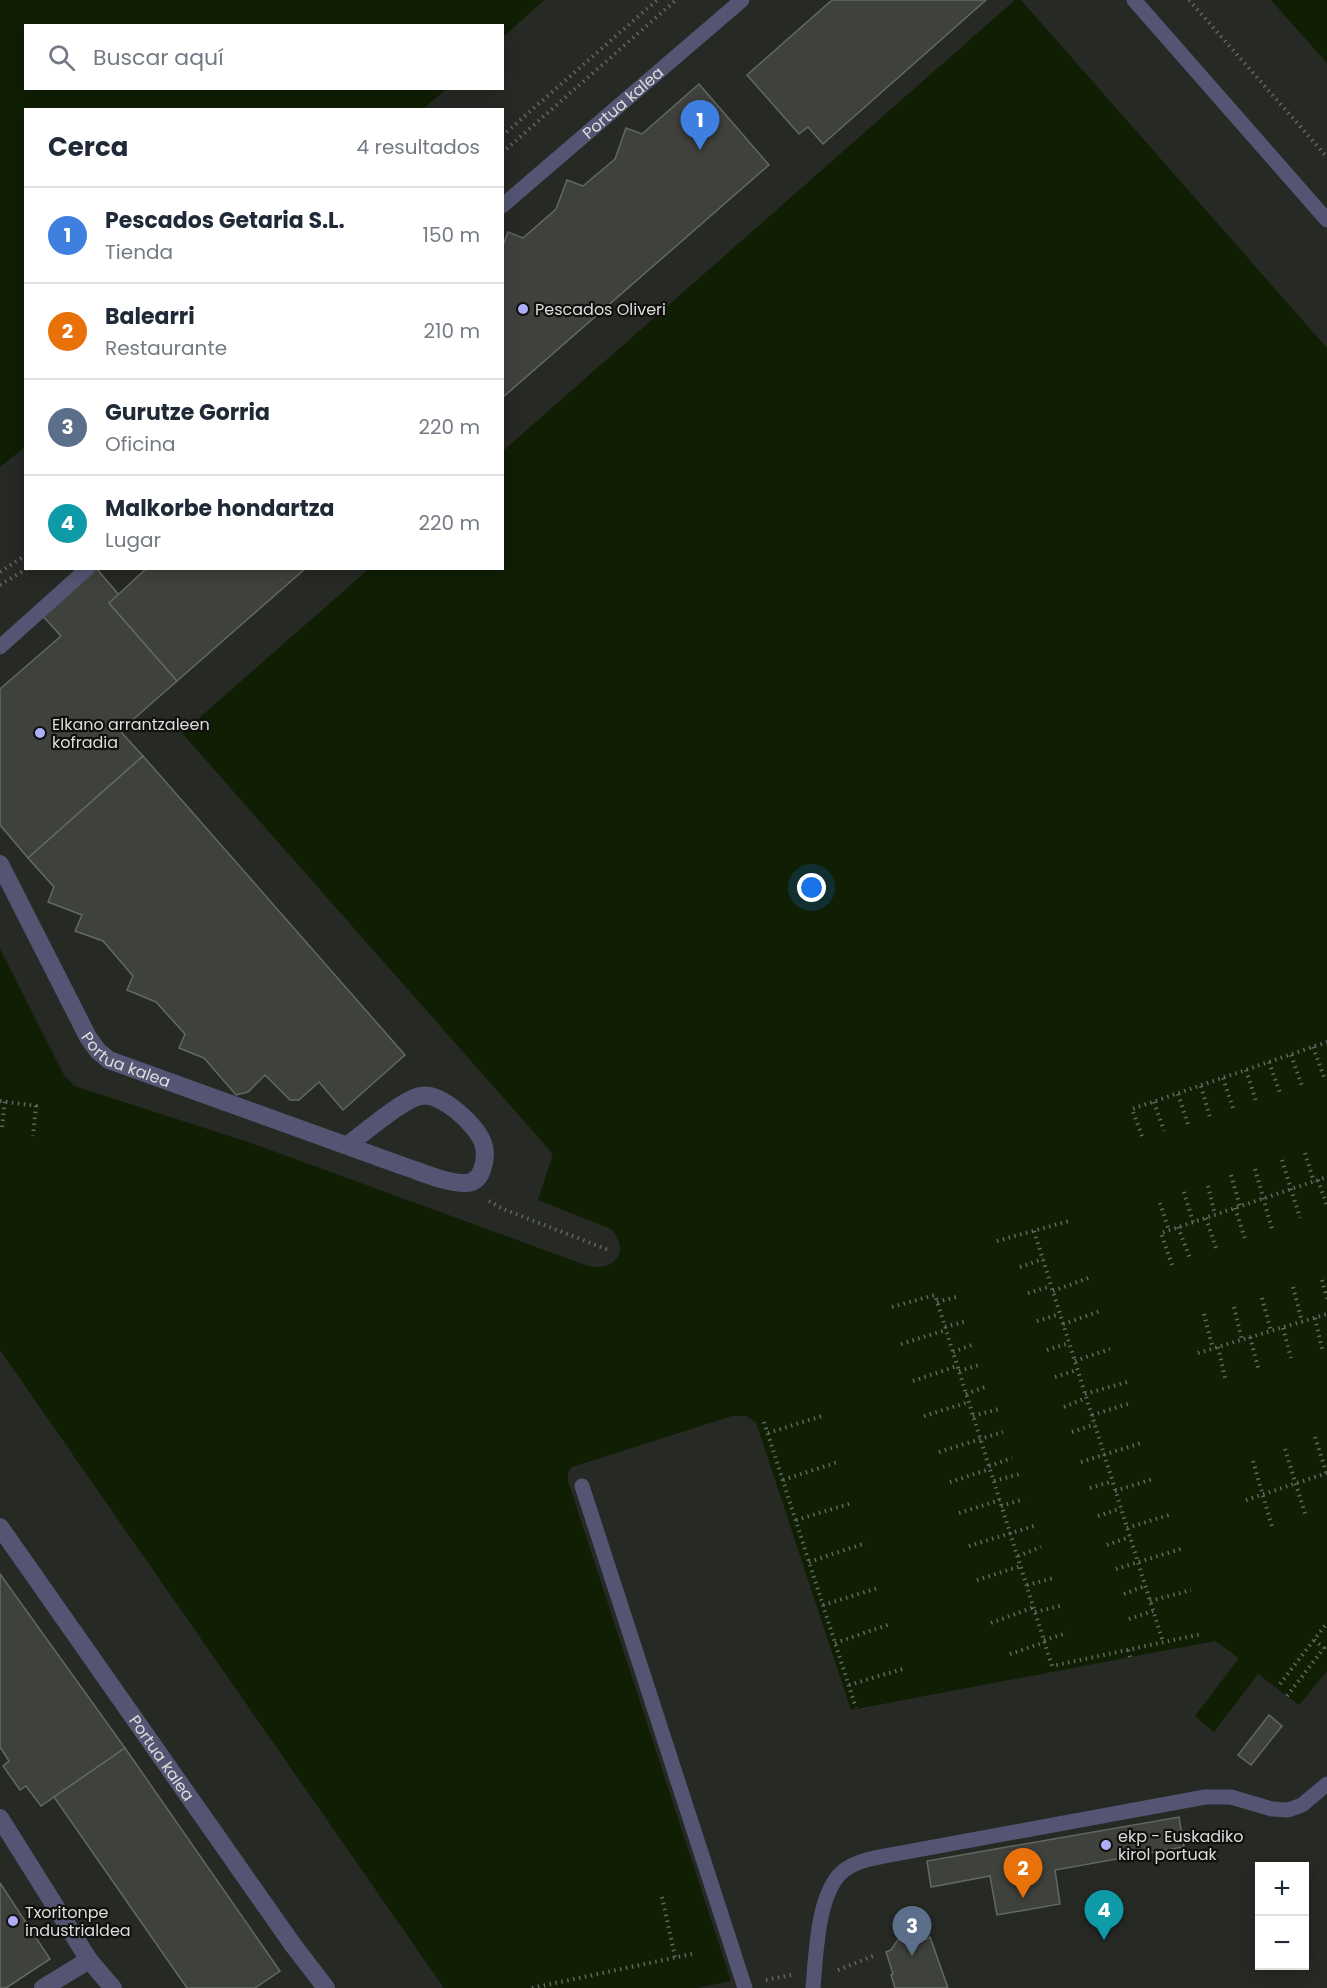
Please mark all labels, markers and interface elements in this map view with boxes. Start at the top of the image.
search box [24,24,504,90]
icon: search [45,41,78,74]
text: Buscar aquí [93,42,224,73]
street label: Portua kalea [577,61,669,144]
pin: 1 [680,100,720,150]
text: Cerca [48,129,128,165]
text: 4 resultados [357,133,480,161]
text: Pescados Getaria S.L. [105,205,345,236]
text: 1 [64,221,71,249]
text: 150 m [423,221,480,249]
text: Tienda [105,238,173,266]
place label: Pescados Oliveri [535,298,666,321]
text: Balearri [105,301,195,332]
marker: Pescados Oliveri [516,302,530,316]
text: 2 [62,317,73,345]
text: 210 m [424,317,480,345]
text: Restaurante [105,334,227,362]
text: Gurutze Gorria [105,397,270,428]
text: 3 [61,413,74,441]
text: 220 m [419,413,480,441]
text: Oficina [105,430,176,458]
text: Malkorbe hondartza [105,493,335,524]
text: 4 [61,509,74,537]
text: 220 m [419,509,480,537]
text: Lugar [105,526,161,554]
place label: Elkano arrantzaleen kofradia [52,713,210,754]
marker: Elkano arrantzaleen kofradia [33,726,47,740]
your location [797,873,826,902]
street label: Portua kalea [76,1027,174,1093]
street label: Portua kalea [123,1710,200,1806]
place label: ekp - Euskadiko kirol portuak [1118,1825,1243,1866]
marker: ekp - Euskadiko kirol portuak [1099,1838,1113,1852]
pin: 2 [1004,1848,1042,1898]
map controls [1255,1862,1309,1970]
button: + [1255,1862,1309,1916]
pin: 4 [1084,1890,1124,1940]
place label: Txoritonpe industrialdea [25,1901,131,1942]
pin: 3 [892,1906,932,1956]
marker: Txoritonpe industrialdea [6,1914,20,1928]
button: − [1255,1916,1309,1970]

